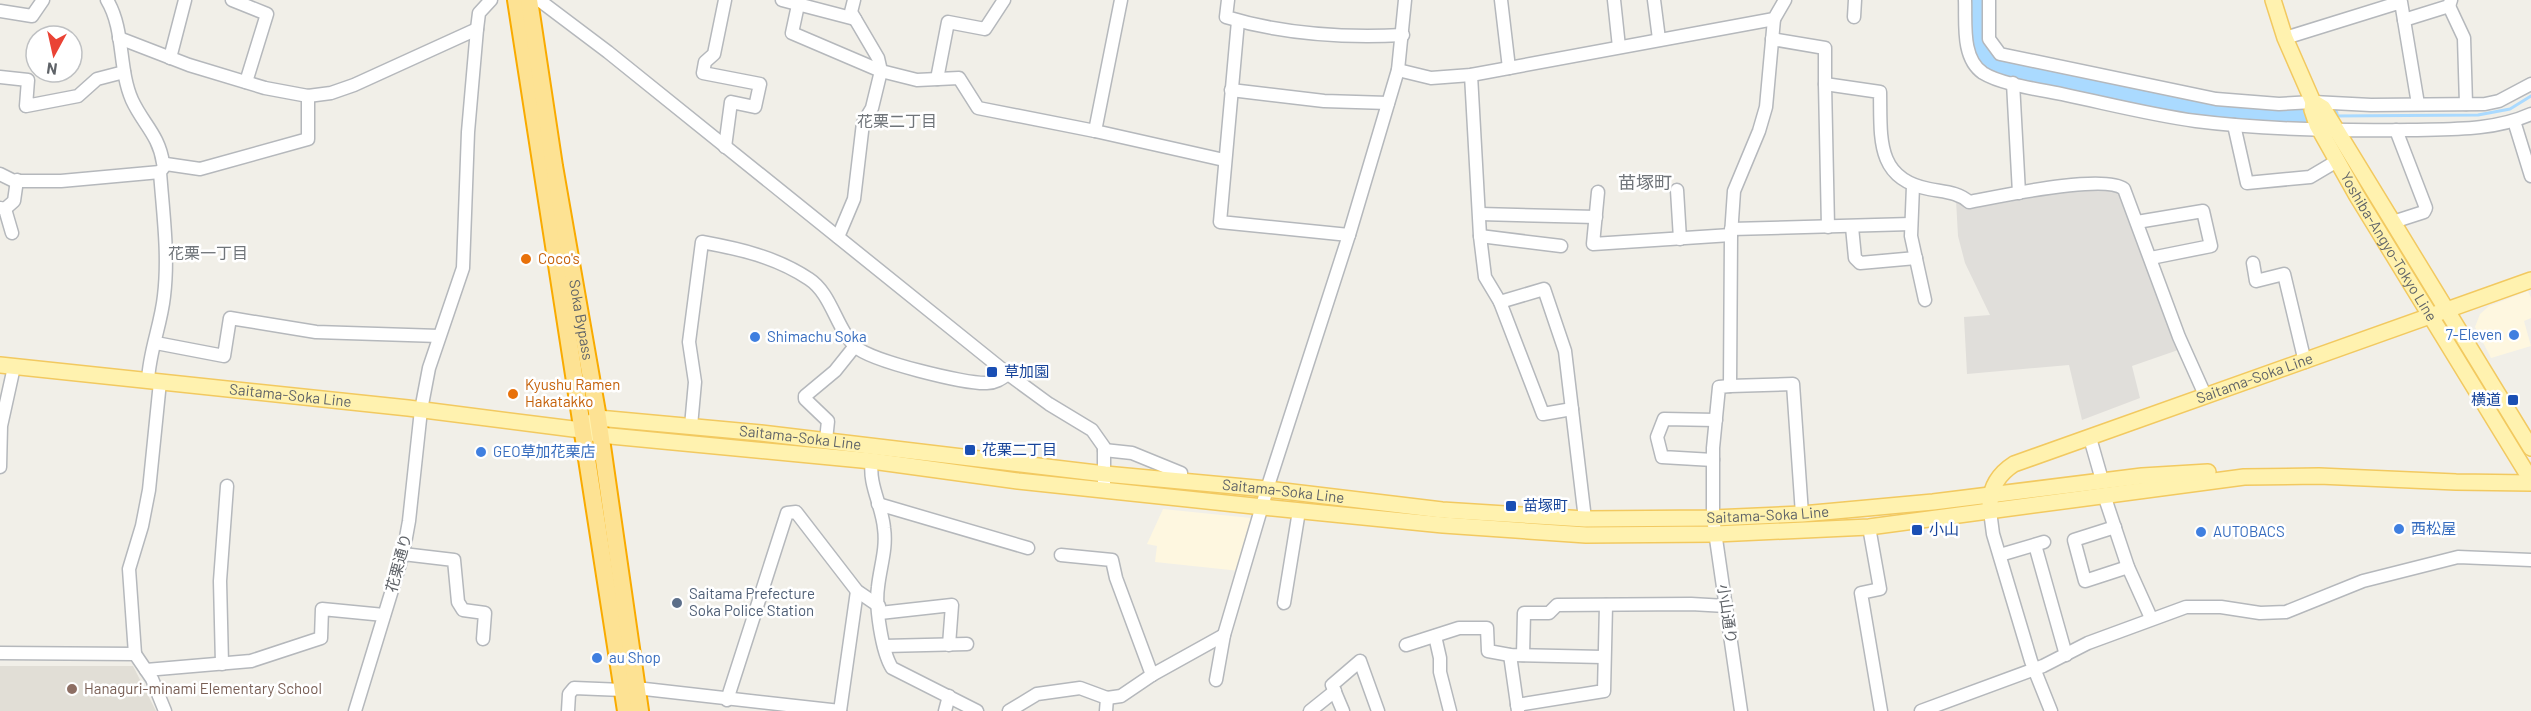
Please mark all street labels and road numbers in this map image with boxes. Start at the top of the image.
street label: Yoshiba-Angyo-Tokyo Line [2337,168,2441,324]
street label: Soka Bypass [566,278,598,361]
street label: Saitama-Soka Line [2193,348,2315,406]
street label: Saitama-Soka Line [229,379,352,410]
street label: Saitama-Soka Line [738,421,862,453]
street label: Saitama-Soka Line [1221,475,1345,506]
street label: Saitama-Soka Line [1706,502,1830,526]
street label: 花栗通り [382,531,414,594]
street label: 小山通り [1715,583,1741,645]

